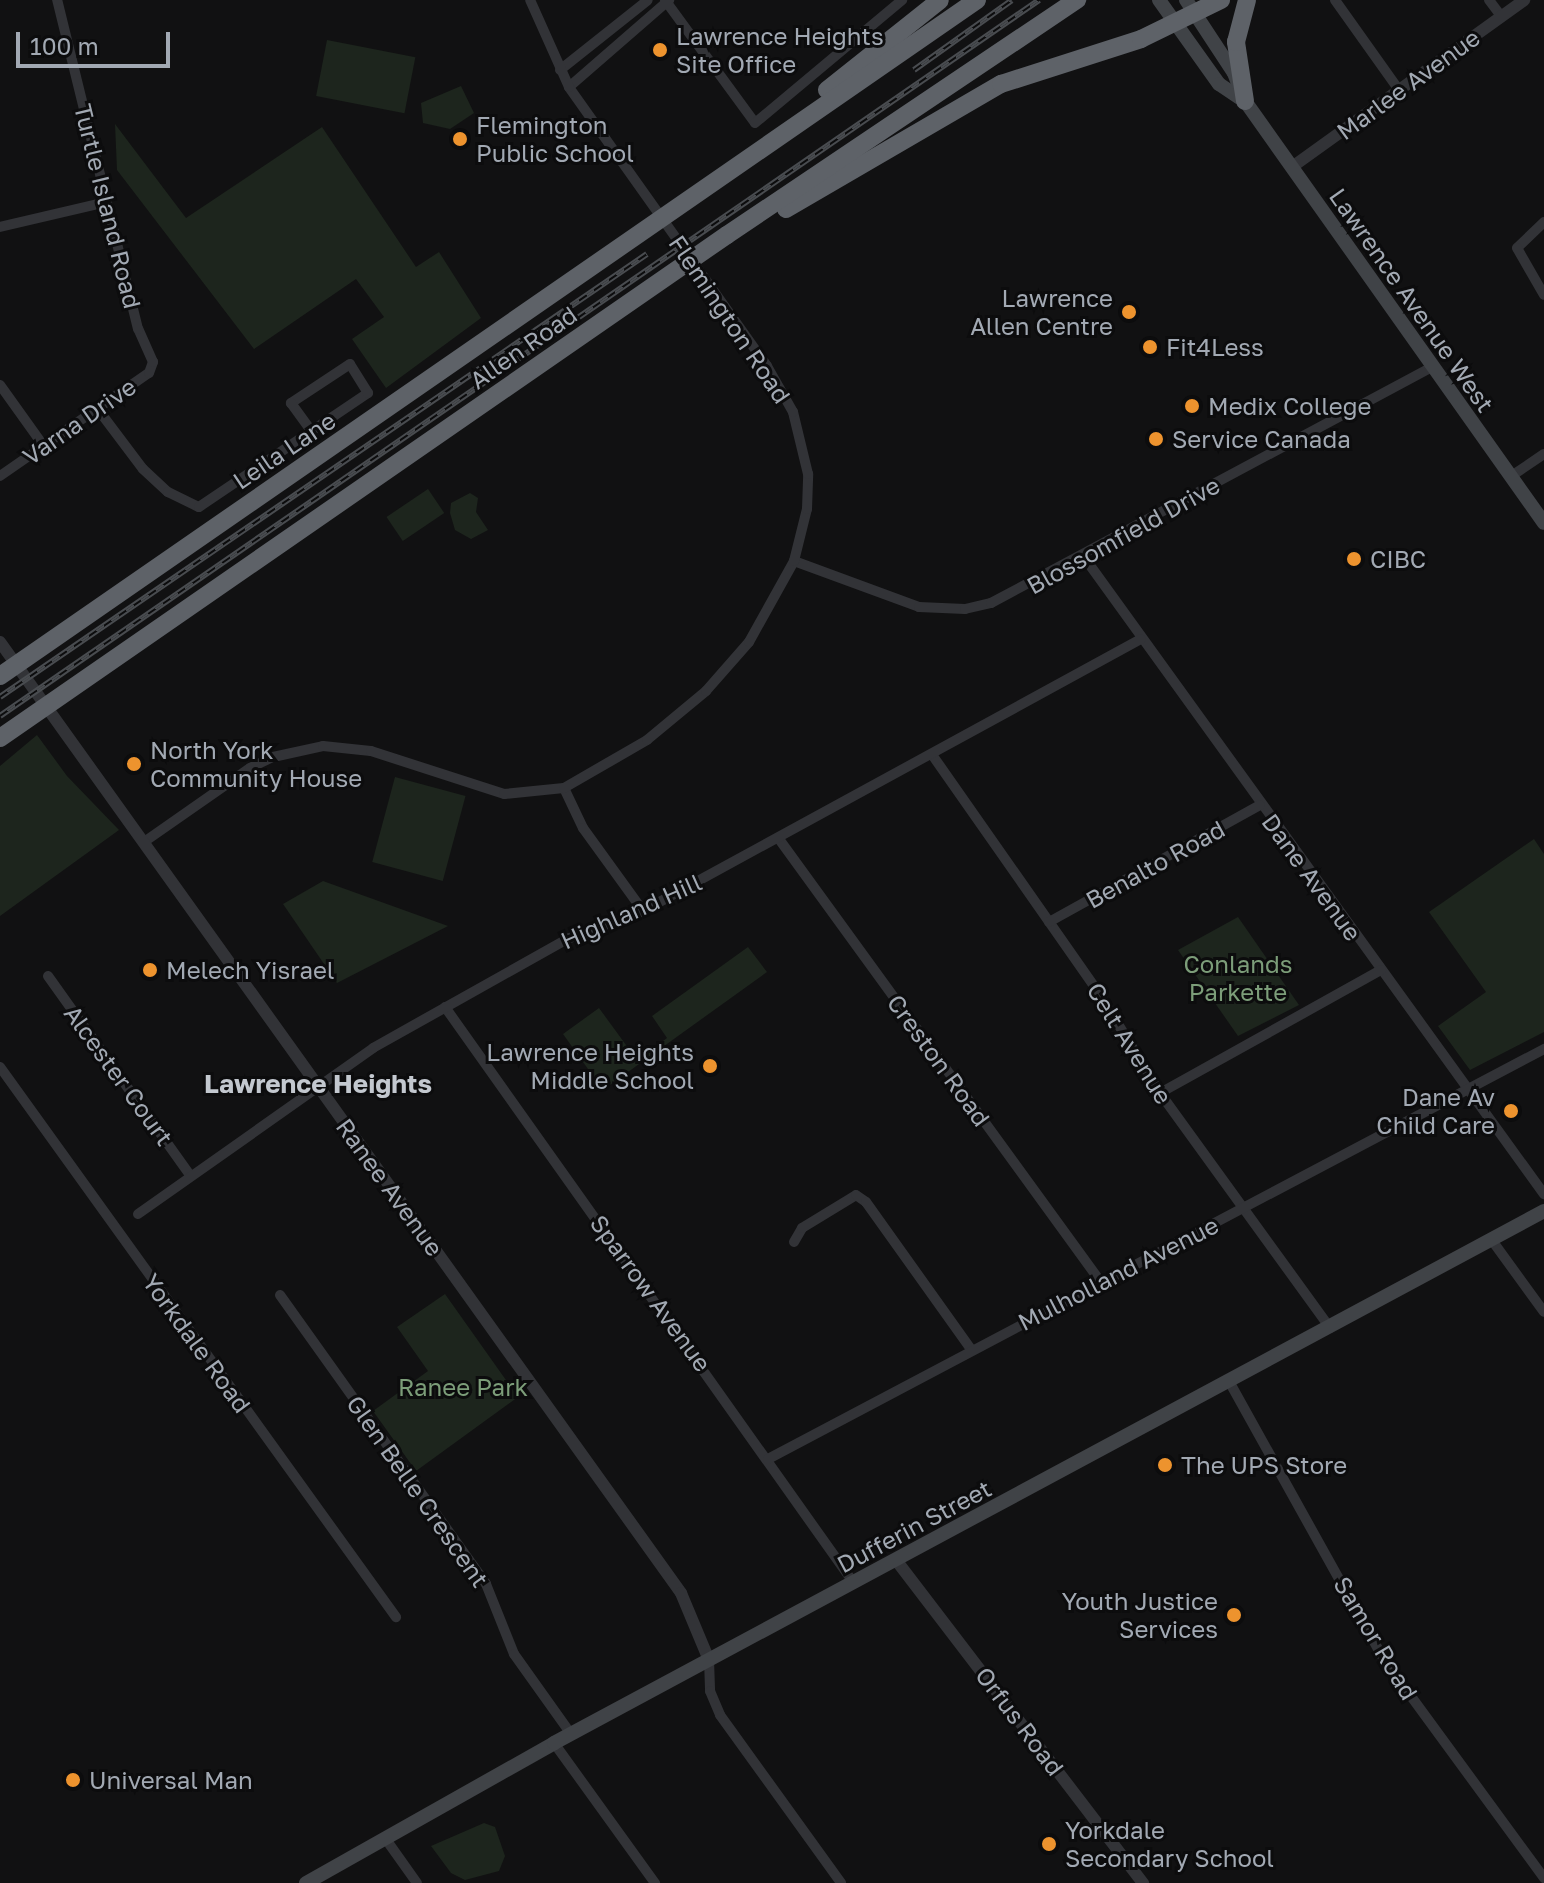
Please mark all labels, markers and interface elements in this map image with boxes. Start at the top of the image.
scale bar [20,16,174,66]
place label: Lawrence Heights Site Office [676,22,884,78]
street label: Marlee Avenue [1331,23,1485,145]
text: 100 m [30,31,99,60]
marker: Lawrence Heights Site Office [651,41,669,59]
street label: Turtle Island Road [69,101,147,311]
place label: Flemington Public School [476,111,634,167]
marker: Flemington Public School [451,130,469,148]
street label: Lawrence Avenue West [1324,183,1500,417]
street label: Flemington Road [663,230,797,408]
place label: Lawrence Allen Centre [970,284,1113,340]
street label: Allen Road [464,300,582,394]
marker: Lawrence Allen Centre [1120,303,1138,321]
place label: Fit4Less [1166,333,1264,361]
marker: Fit4Less [1141,338,1159,356]
street label: Varna Drive [17,372,141,470]
place label: Medix College [1208,392,1371,420]
marker: Medix College [1183,397,1201,415]
street label: Leila Lane [227,405,341,495]
place label: Service Canada [1172,425,1351,453]
marker: Service Canada [1147,430,1165,448]
street label: Blossomfield Drive [1022,470,1224,600]
place label: CIBC [1370,545,1426,573]
marker: CIBC [1345,550,1363,568]
place label: North York Community House [150,736,362,792]
marker: North York Community House [125,755,143,773]
street label: Dane Avenue [1256,808,1368,946]
street label: Benalto Road [1081,814,1229,914]
street label: Highland Hill [556,867,706,955]
park label: Conlands Parkette [1184,950,1292,1006]
place label: Melech Yisrael [166,956,335,984]
marker: Melech Yisrael [141,961,159,979]
street label: Celt Avenue [1081,977,1179,1109]
street label: Creston Road [882,989,996,1131]
street label: Alcester Court [58,999,180,1151]
place label: Lawrence Heights Middle School [486,1038,694,1094]
marker: Lawrence Heights Middle School [701,1057,719,1075]
district label: Lawrence Heights [204,1068,432,1100]
place label: Dane Av Child Care [1376,1083,1495,1139]
marker: Dane Av Child Care [1502,1102,1520,1120]
street label: Ranee Avenue [330,1113,450,1261]
street label: Sparrow Avenue [585,1209,717,1377]
street label: Mulholland Avenue [1013,1210,1223,1336]
street label: Yorkdale Road [137,1268,257,1418]
park label: Ranee Park [398,1373,528,1401]
street label: Glen Belle Crescent [341,1390,495,1592]
place label: The UPS Store [1181,1451,1347,1479]
marker: The UPS Store [1156,1456,1174,1474]
street label: Dufferin Street [832,1473,996,1579]
street label: Samor Road [1328,1571,1424,1705]
place label: Youth Justice Services [1062,1587,1218,1643]
marker: Youth Justice Services [1225,1606,1243,1624]
street label: Orfus Road [970,1661,1070,1781]
place label: Universal Man [89,1766,253,1794]
marker: Universal Man [64,1771,82,1789]
place label: Yorkdale Secondary School [1065,1816,1274,1872]
marker: Yorkdale Secondary School [1040,1835,1058,1853]

